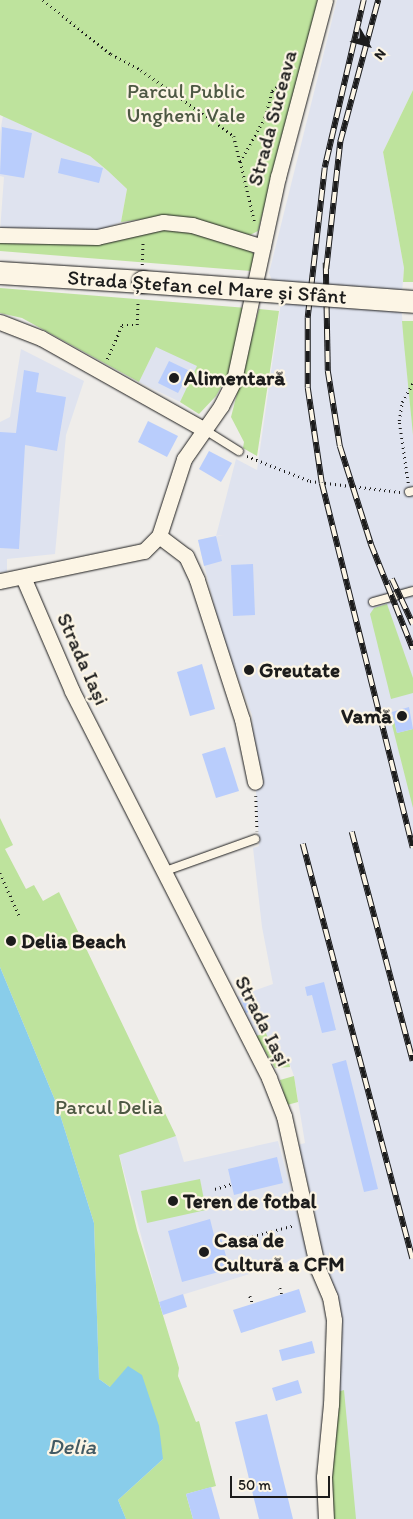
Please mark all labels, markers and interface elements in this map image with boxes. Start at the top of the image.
north arrow [343,20,393,70]
text: N [371,46,390,63]
street label: Strada Suceava [242,47,302,189]
park label: Parcul Public Ungheni Vale [127,78,245,128]
street label: Strada Ștefan cel Mare și Sfânt [67,265,347,309]
place label: Alimentară [184,365,285,391]
marker: Alimentară [168,372,180,384]
street label: Strada Iași [51,609,115,709]
place label: Greutate [259,657,340,683]
marker: Greutate [243,664,255,676]
place label: Vamă [341,703,392,729]
marker: Vamă [396,710,408,722]
place label: Delia Beach [21,928,126,954]
marker: Delia Beach [5,935,17,947]
street label: Strada Iași [229,971,297,1071]
park label: Parcul Delia [55,1094,163,1120]
place label: Teren de fotbal [183,1188,316,1214]
marker: Teren de fotbal [167,1195,179,1207]
place label: Casa de Cultură a CFM [214,1227,345,1277]
marker: Casa de Cultură a CFM [198,1246,210,1258]
water label: Delia [48,1434,96,1460]
scale bar [233,1466,333,1498]
text: 50 m [238,1476,271,1494]

